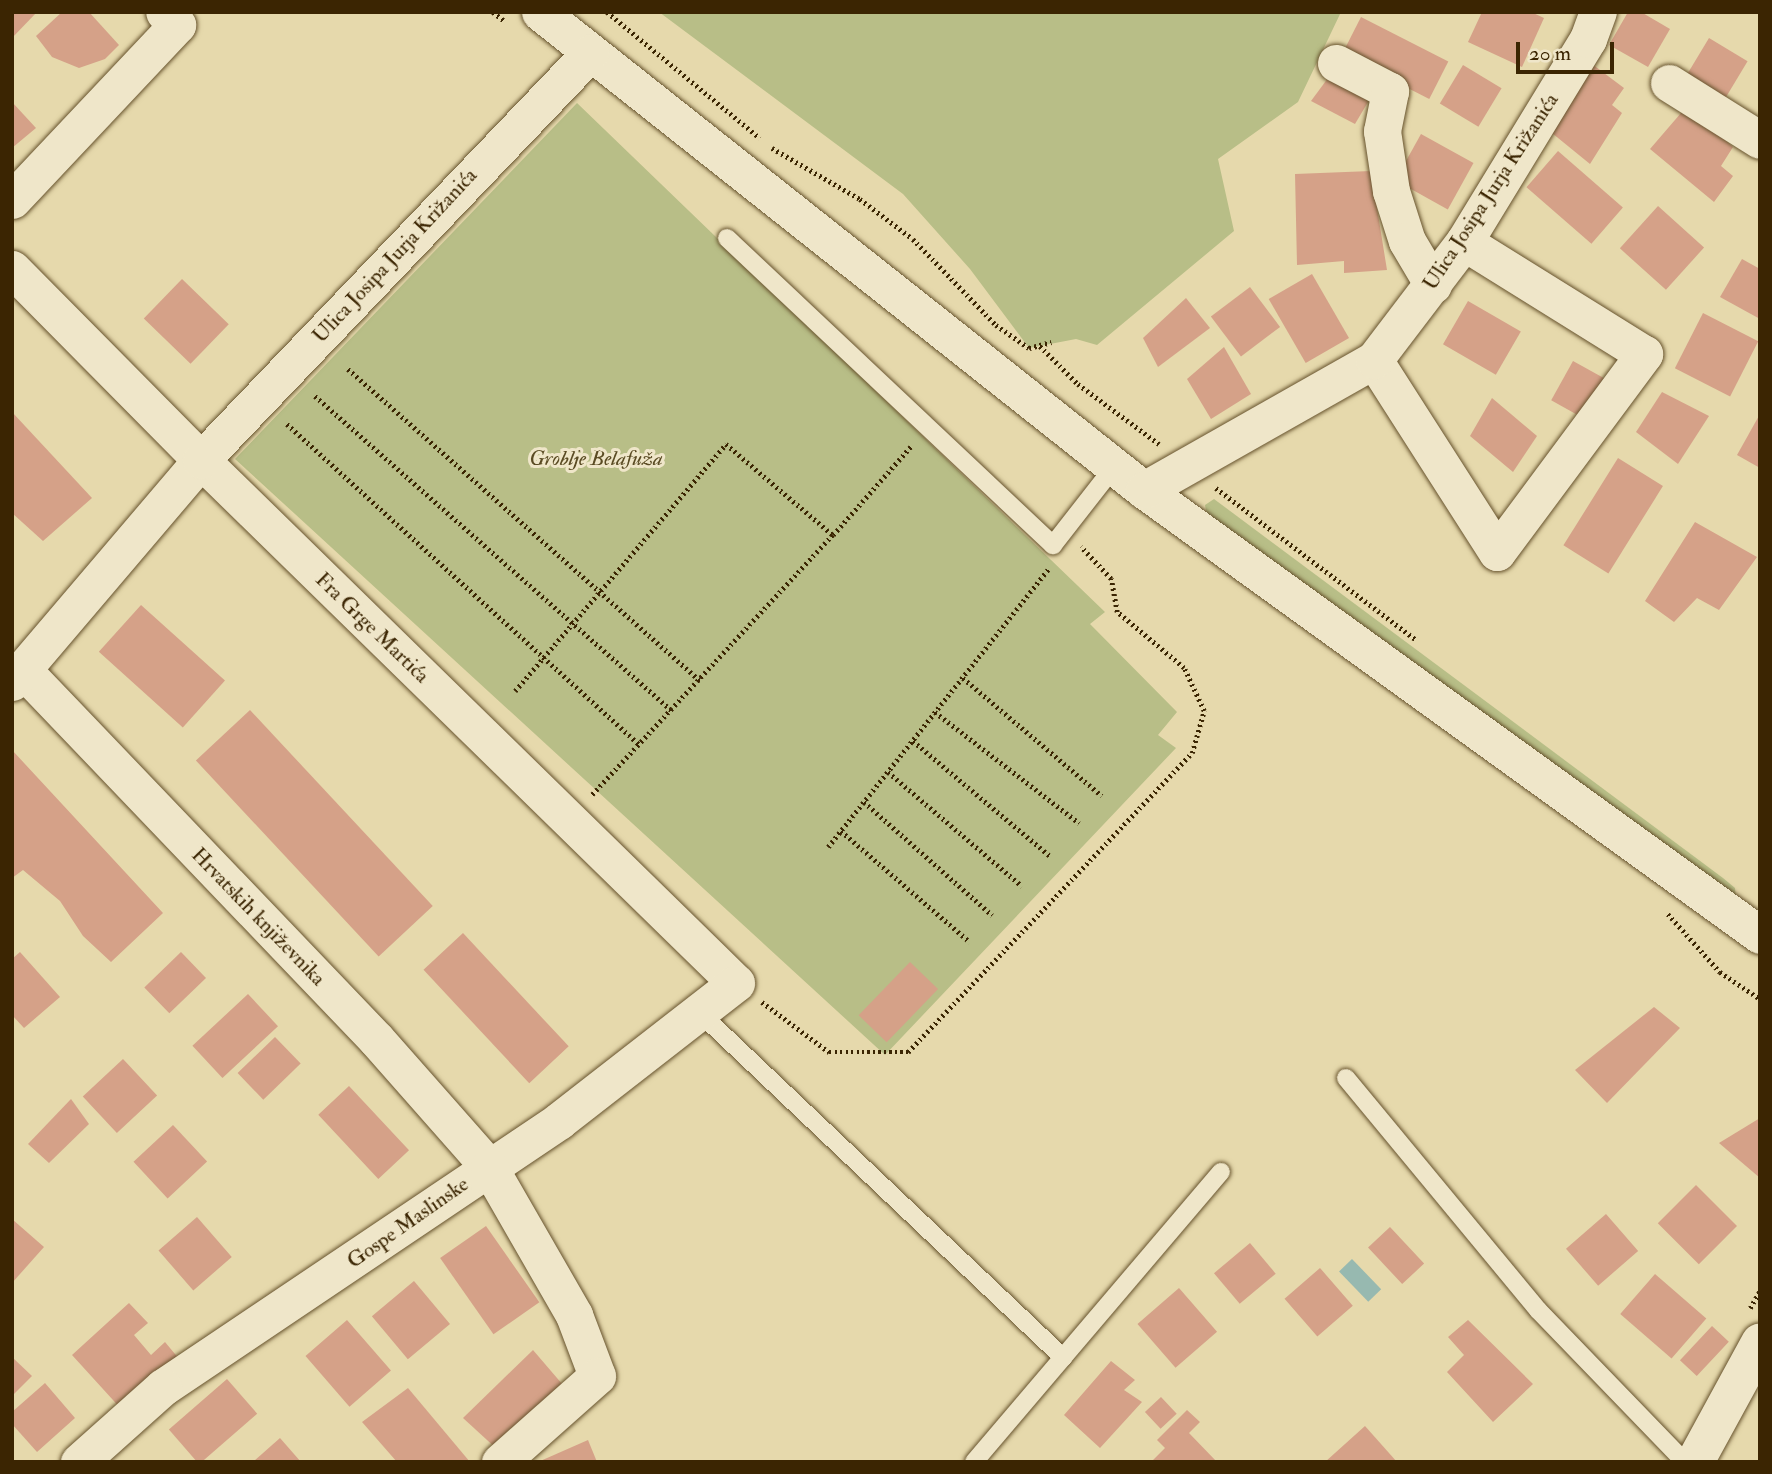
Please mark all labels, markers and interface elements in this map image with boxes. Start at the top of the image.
scale bar [1520,28,1618,72]
text: 20 m [1529,40,1571,67]
street label: Ulica Josipa Jurja Križanića [1418,89,1564,295]
street label: Ulica Josipa Jurja Križanića [308,163,482,349]
park label: Groblje Belafuža [529,446,663,472]
street label: Fra Grge Martića [310,567,434,689]
street label: Hrvatskih književnika [186,843,330,991]
street label: Gospe Maslinske [343,1172,473,1274]

